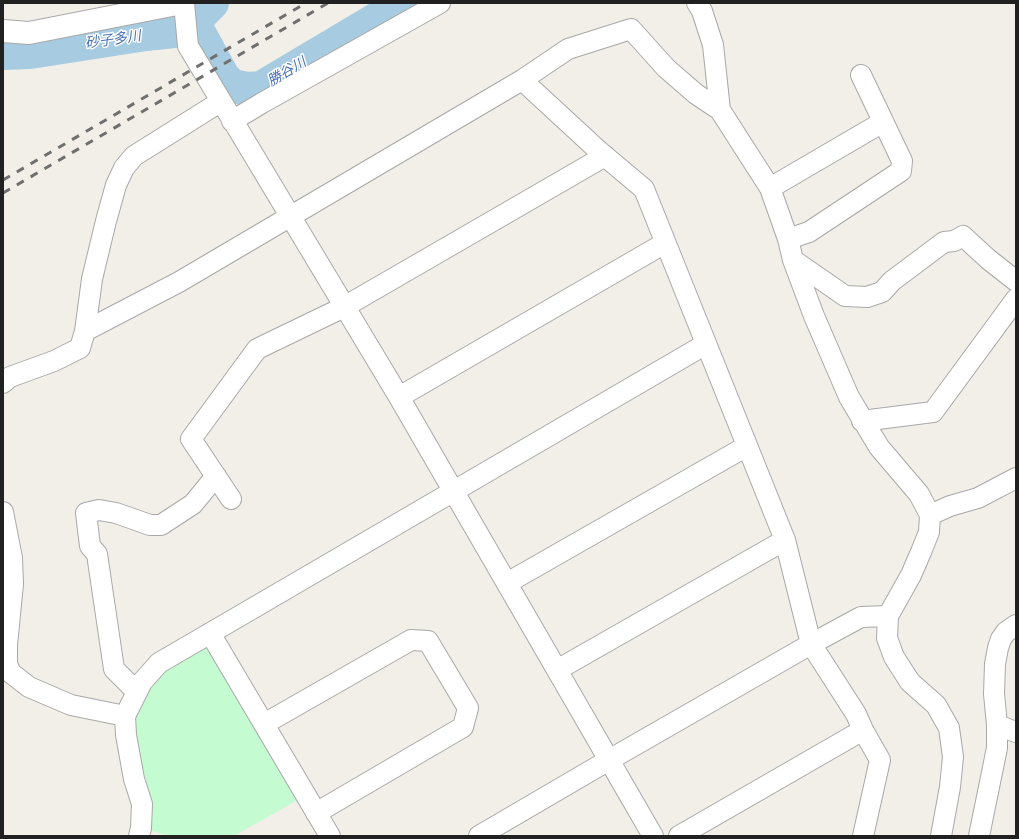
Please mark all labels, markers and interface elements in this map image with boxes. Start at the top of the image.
water label: 砂子多川 [84,28,142,52]
water label: 勝谷川 [265,54,309,90]

